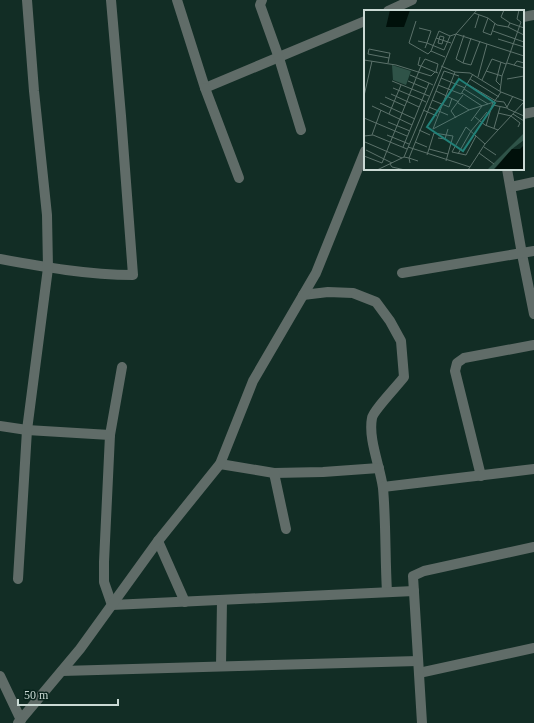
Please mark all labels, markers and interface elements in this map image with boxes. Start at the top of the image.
inset map [364,10,524,170]
scale bar [18,681,118,707]
text: 50 m [24,688,49,702]

